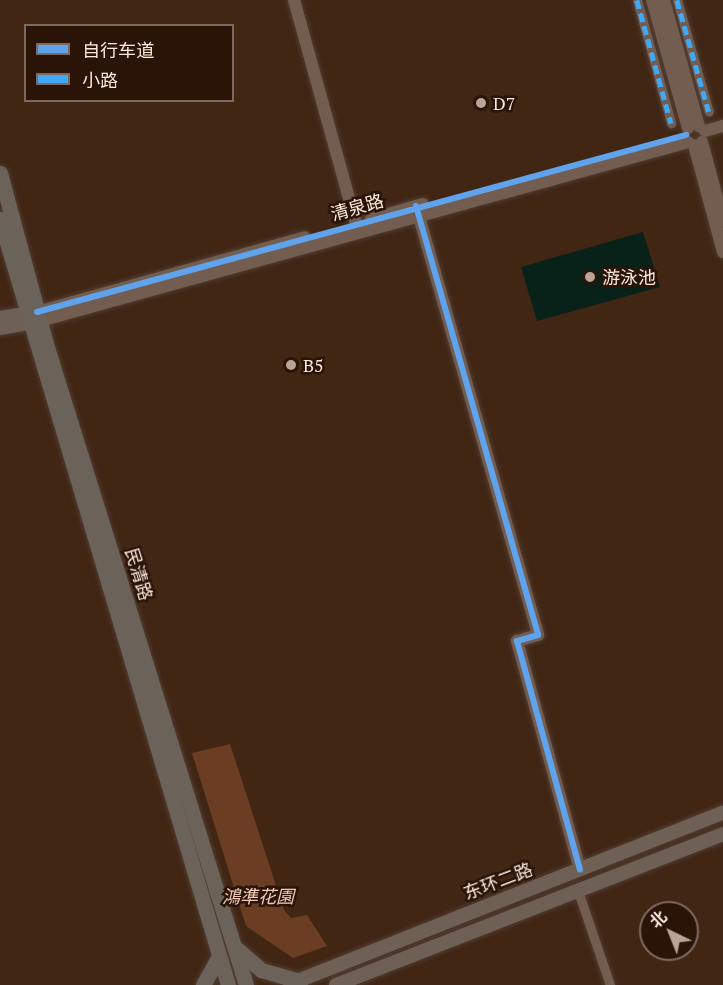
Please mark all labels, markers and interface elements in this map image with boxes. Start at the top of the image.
legend [24,24,234,102]
text: 自行车道 [82,38,154,62]
text: 小路 [82,68,118,92]
place label: D7 [493,92,515,114]
marker: D7 [474,96,488,110]
street label: 清泉路 [328,189,386,225]
place label: 游泳池 [602,266,656,288]
marker: 游泳池 [583,270,597,284]
place label: B5 [303,354,324,376]
marker: B5 [284,358,298,372]
street label: 民清路 [121,545,157,603]
street label: 东环二路 [461,858,535,904]
park label: 鴻準花園 [222,885,294,907]
north arrow [639,901,699,961]
text: 北 [645,906,671,933]

